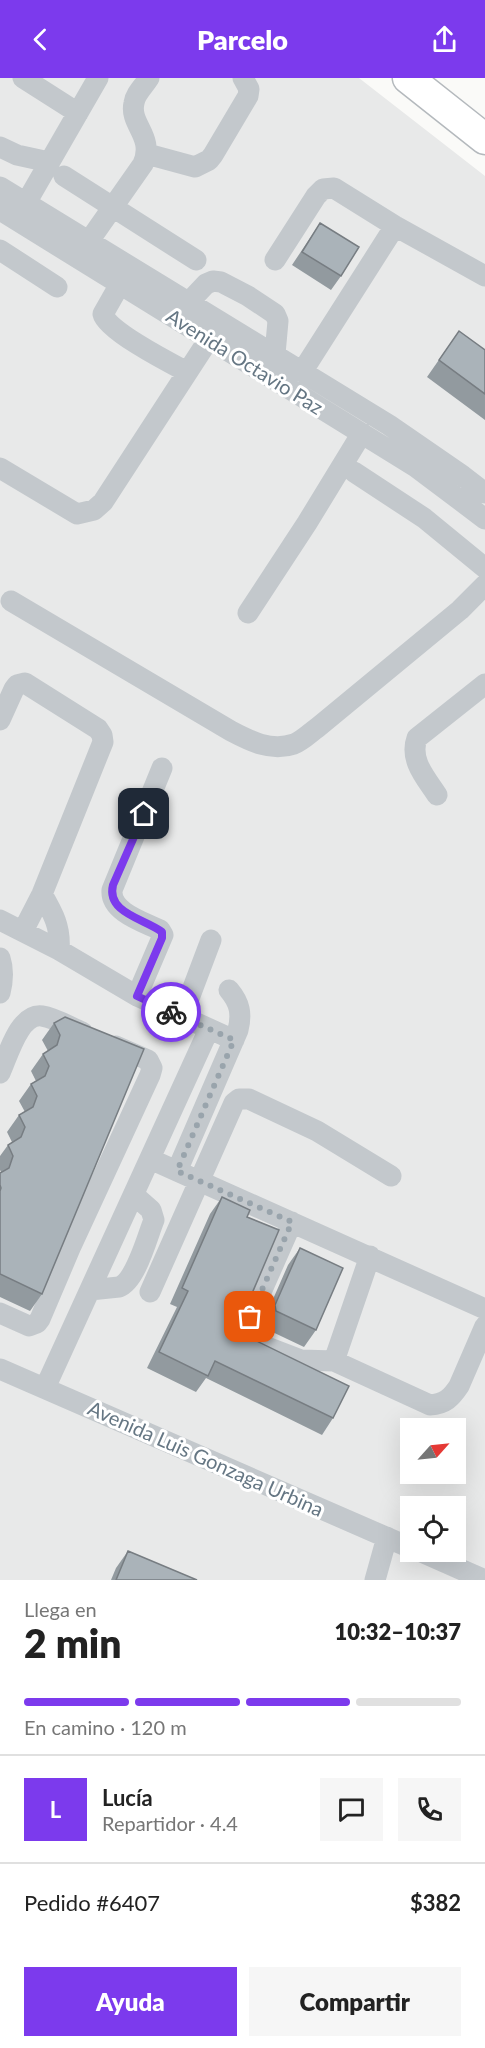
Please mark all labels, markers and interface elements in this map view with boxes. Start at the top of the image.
icon: back [24,23,57,56]
text: Parcelo [197,23,288,56]
icon: share [428,23,461,56]
street label: Avenida Octavio Paz [162,303,328,419]
pin [118,788,169,839]
icon: home [127,797,160,830]
courier [141,982,201,1042]
icon: bike [155,996,188,1029]
pin [224,1291,275,1342]
icon: bag [233,1300,266,1333]
street label: Avenida Luis Gonzaga Urbina [85,1395,327,1521]
north arrow [400,1418,466,1484]
map controls [400,1418,466,1562]
button: locate [400,1496,466,1562]
text: Llega en [24,1597,97,1621]
text: 10:32–10:37 [335,1618,461,1645]
text: 2 min [24,1620,121,1666]
text: En camino · 120 m [24,1715,187,1739]
button: chat [320,1778,383,1841]
button: phone [398,1778,461,1841]
text: Lucía [102,1784,153,1811]
text: L [50,1796,61,1823]
text: Repartidor · 4.4 [102,1811,238,1835]
text: Pedido #6407 [24,1889,160,1916]
text: $382 [410,1889,461,1916]
button: Ayuda [24,1967,237,2036]
button: Compartir [249,1967,461,2036]

